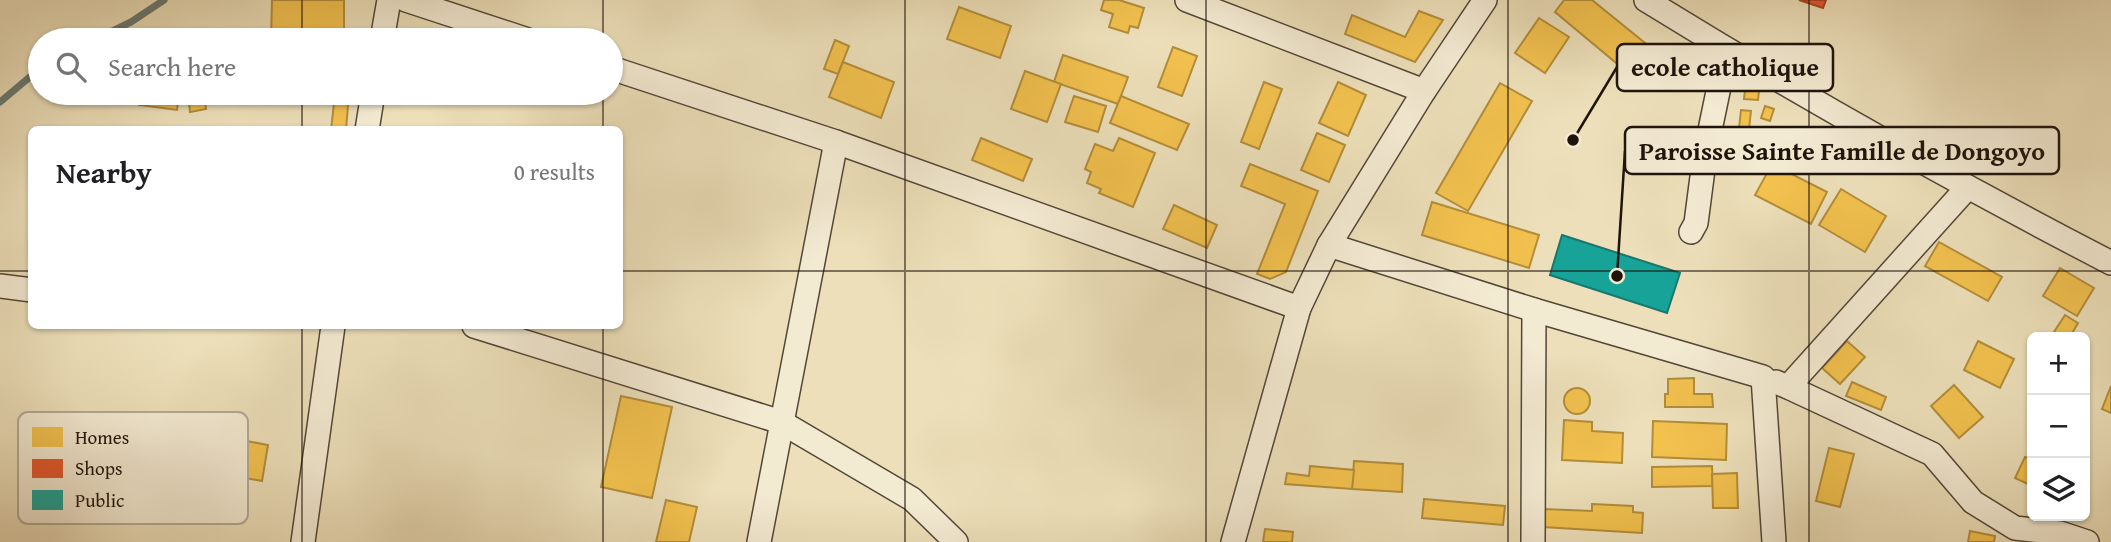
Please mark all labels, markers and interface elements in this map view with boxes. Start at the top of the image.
search box [28,28,623,105]
callout: ecole catholique [1617,44,1833,91]
text: Search here [108,47,236,86]
text: ecole catholique [1631,47,1819,86]
icon: search [52,48,90,86]
callout: Paroisse Sainte Famille de Dongoyo [1625,127,2059,174]
text: Paroisse Sainte Famille de Dongoyo [1639,131,2045,170]
text: Nearby [56,150,152,194]
text: 0 results [514,155,595,188]
map controls [2027,332,2090,521]
button: + [2027,332,2090,395]
button: − [2027,395,2090,458]
legend [18,412,248,524]
text: Homes [75,423,129,451]
text: Shops [75,454,122,482]
button: layers [2027,458,2090,521]
text: Public [75,486,124,514]

